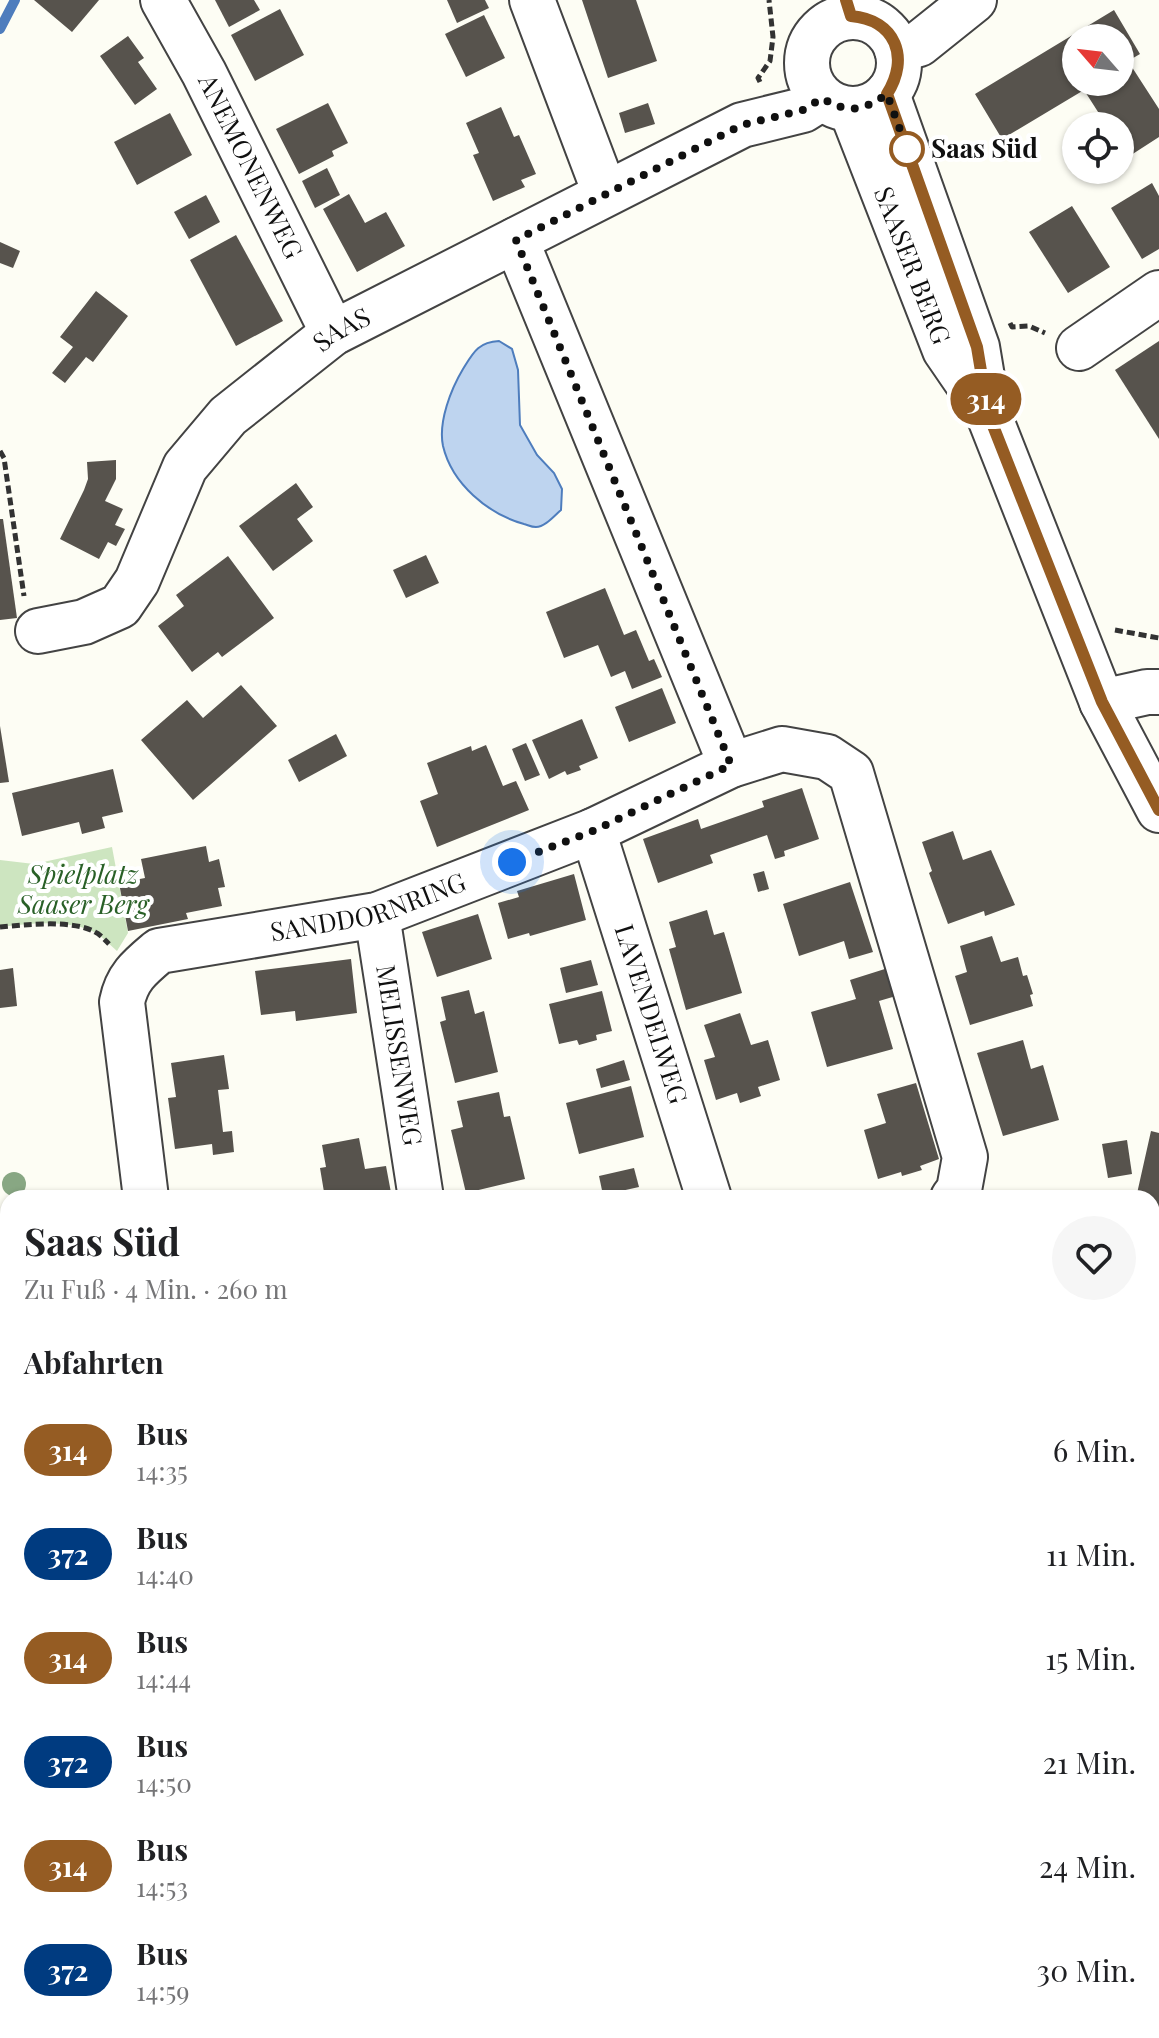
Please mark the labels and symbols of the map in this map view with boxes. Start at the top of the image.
north arrow [1062,24,1134,96]
street label: ANEMONENWEG [191,67,312,264]
place label: Saas Süd [931,130,1038,165]
marker: Saas Süd [890,132,924,166]
street label: SAASER BERG [867,181,960,349]
street label: SAAS [305,298,376,359]
line badge: 314 [940,373,1032,425]
your location [492,842,532,882]
park label: Spielplatz Saaser Berg [17,856,151,921]
street label: SANDDORNRING [267,863,470,948]
street label: LAVENDELWEG [608,920,697,1108]
street label: MELISSENWEG [369,962,432,1148]

